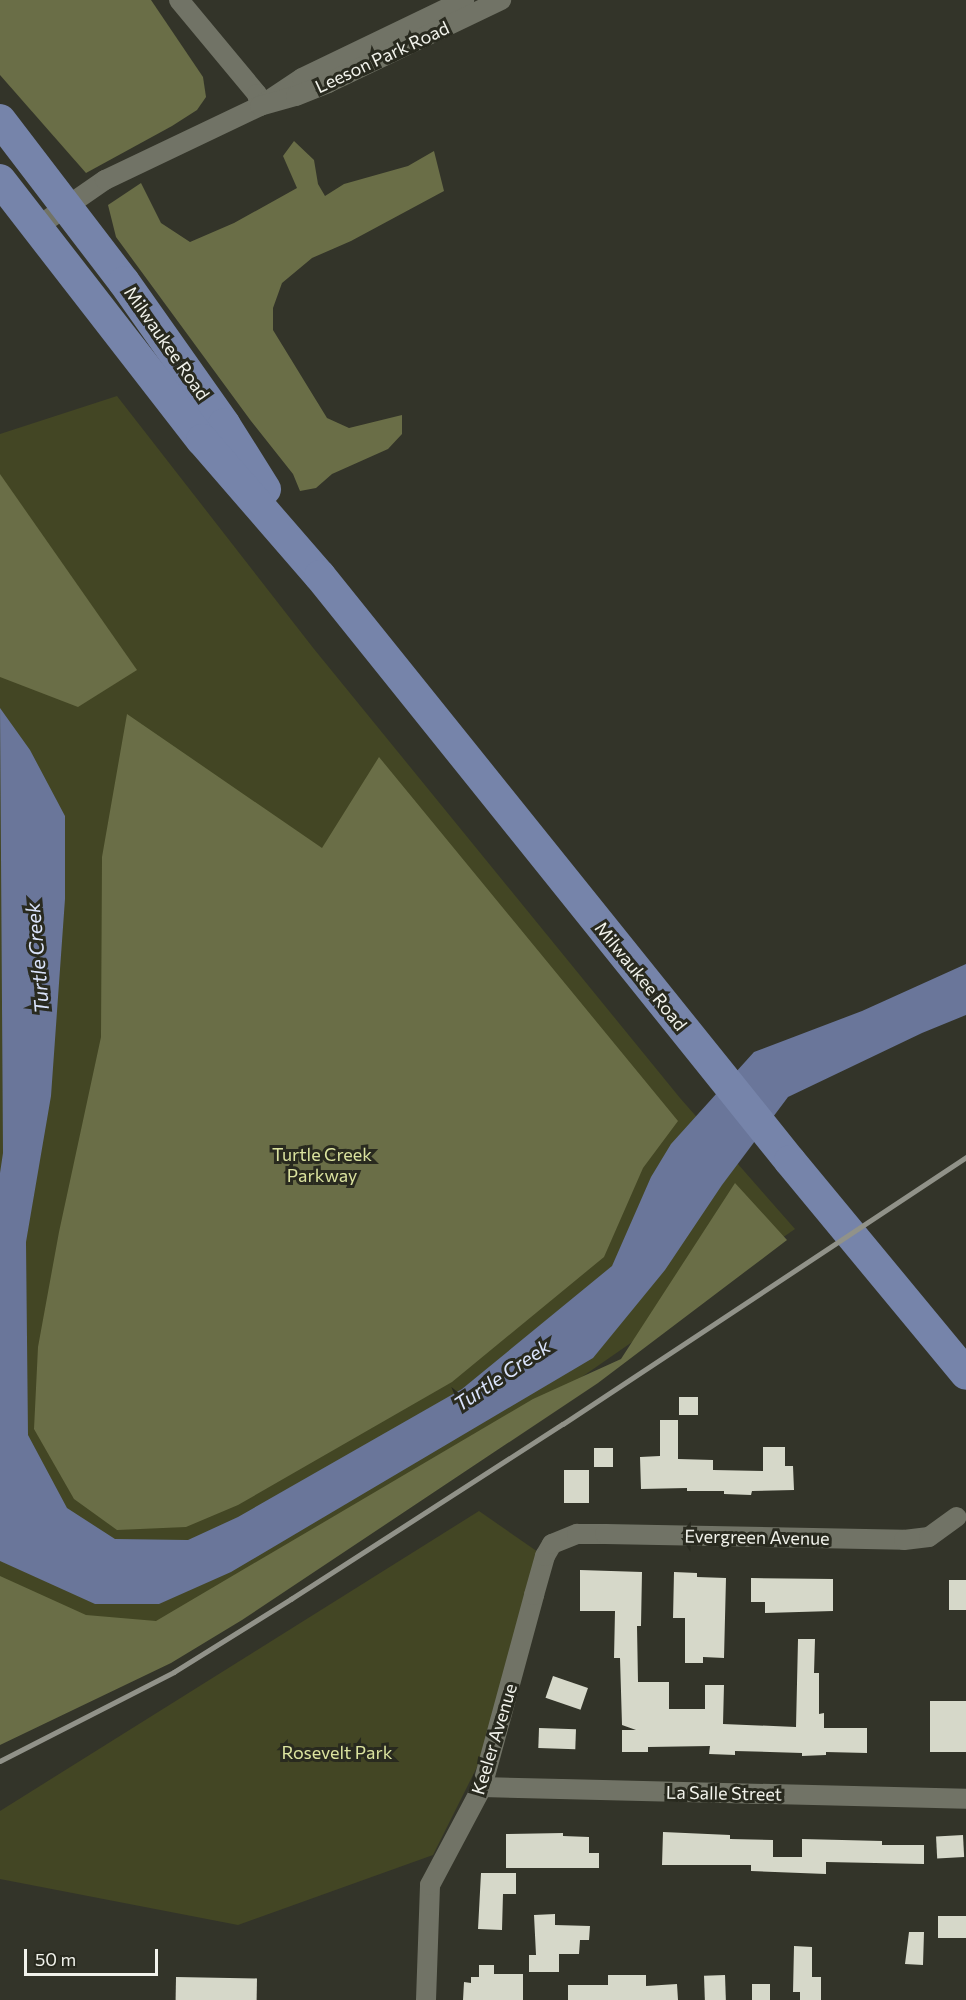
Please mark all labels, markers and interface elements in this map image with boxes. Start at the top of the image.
street label: Leeson Park Road [312,17,452,97]
street label: Milwaukee Road [120,282,214,404]
water label: Turtle Creek [20,902,54,1014]
street label: Milwaukee Road [590,917,692,1035]
park label: Turtle Creek Parkway [272,1144,372,1186]
water label: Turtle Creek [449,1334,555,1416]
street label: Evergreen Avenue [684,1525,830,1549]
street label: Keeler Avenue [467,1681,521,1797]
park label: Rosevelt Park [282,1741,392,1763]
street label: La Salle Street [666,1781,782,1805]
scale bar [27,1937,160,1975]
text: 50 m [35,1948,76,1970]

